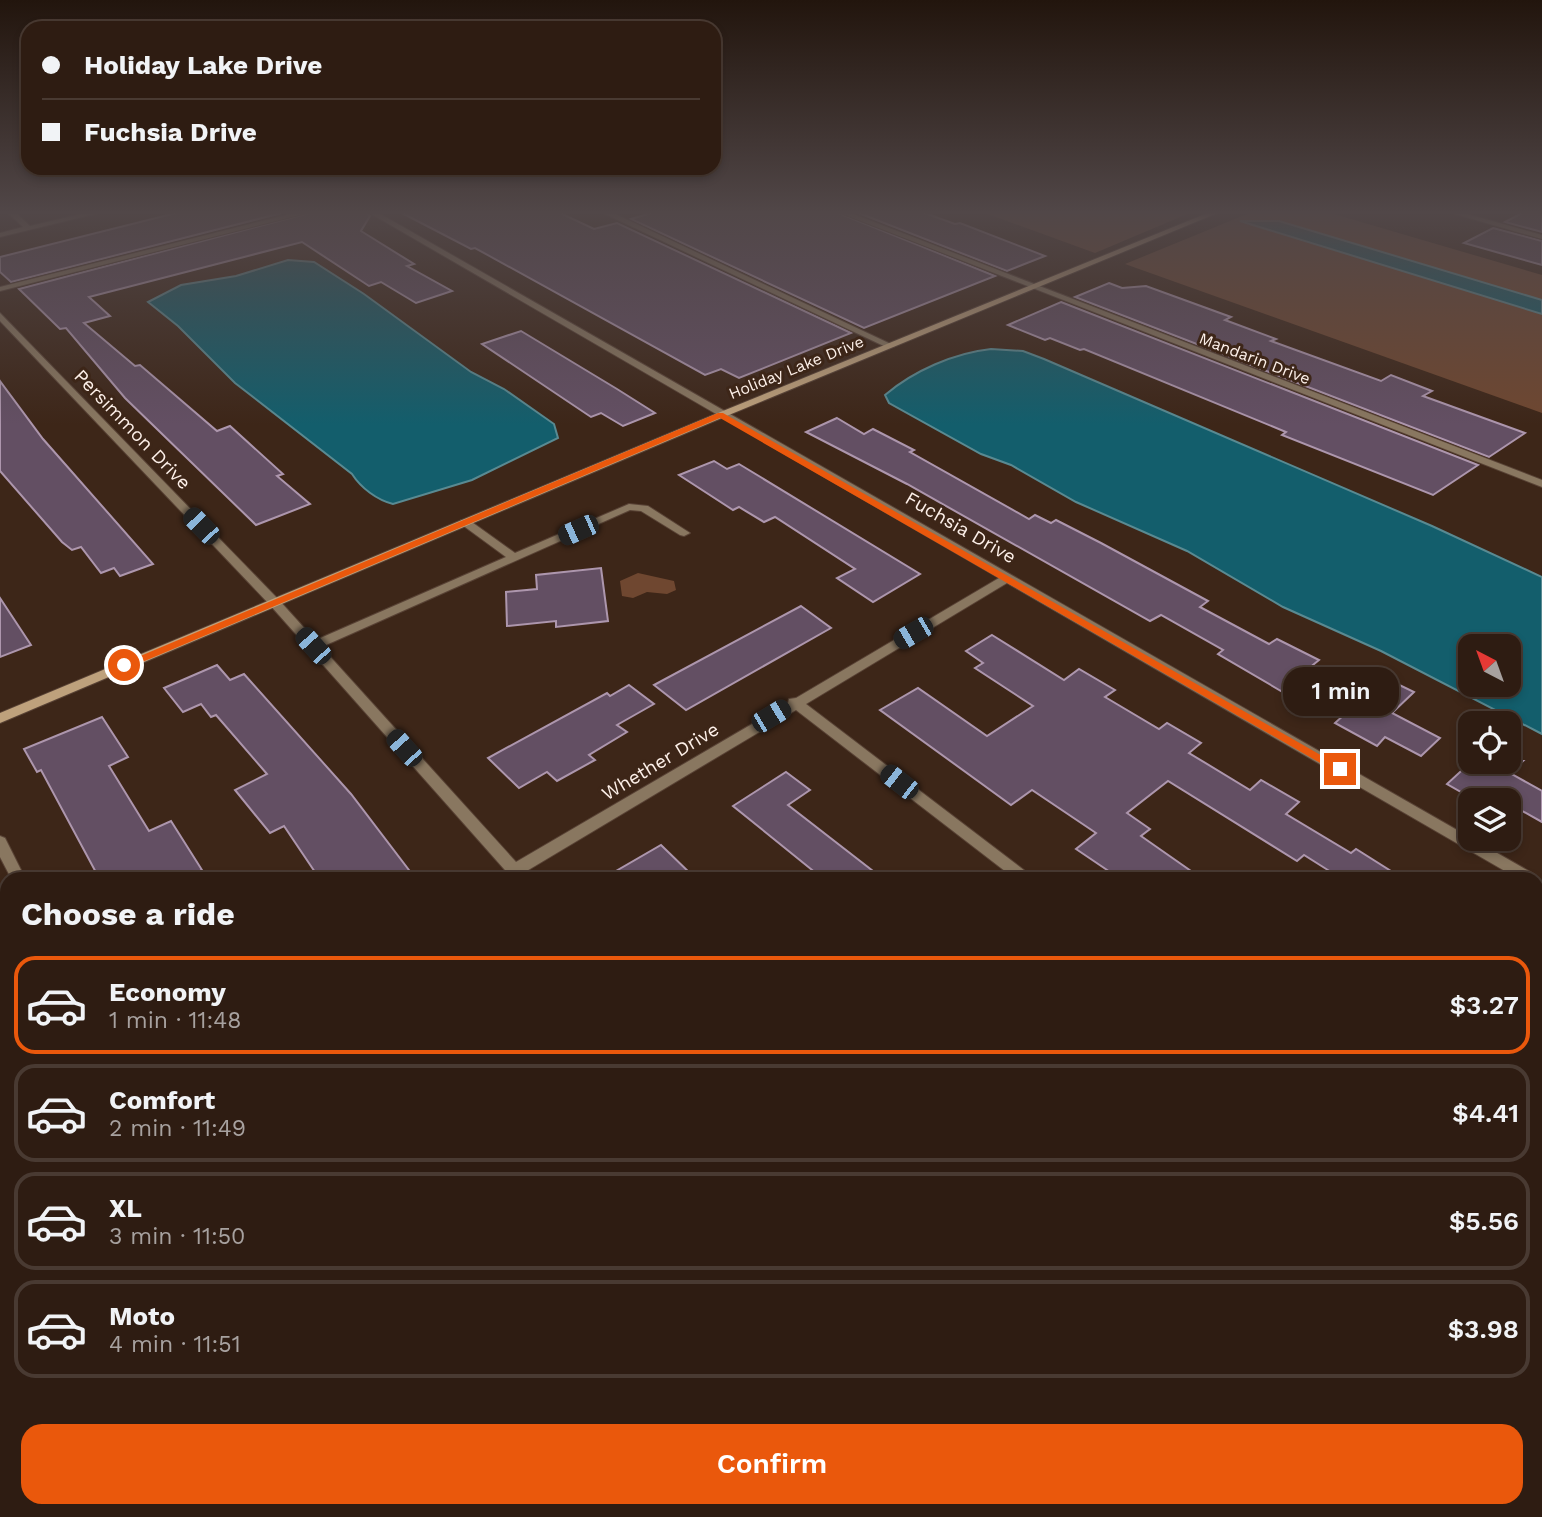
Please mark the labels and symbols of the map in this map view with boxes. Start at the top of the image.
street label: Mandarin Drive [1197,329,1313,388]
street label: Holiday Lake Drive [726,332,867,403]
street label: Persimmon Drive [70,365,196,494]
street label: Fuchsia Drive [901,486,1020,568]
car [179,504,224,548]
car [555,512,602,548]
car [890,613,937,653]
car [292,623,335,669]
north arrow [1458,634,1521,696]
route start [108,649,140,681]
callout: 1 min [1282,668,1398,716]
car [748,696,795,736]
street label: Whether Drive [598,717,723,805]
car [383,725,426,771]
route end [1324,753,1356,785]
car [876,761,923,803]

